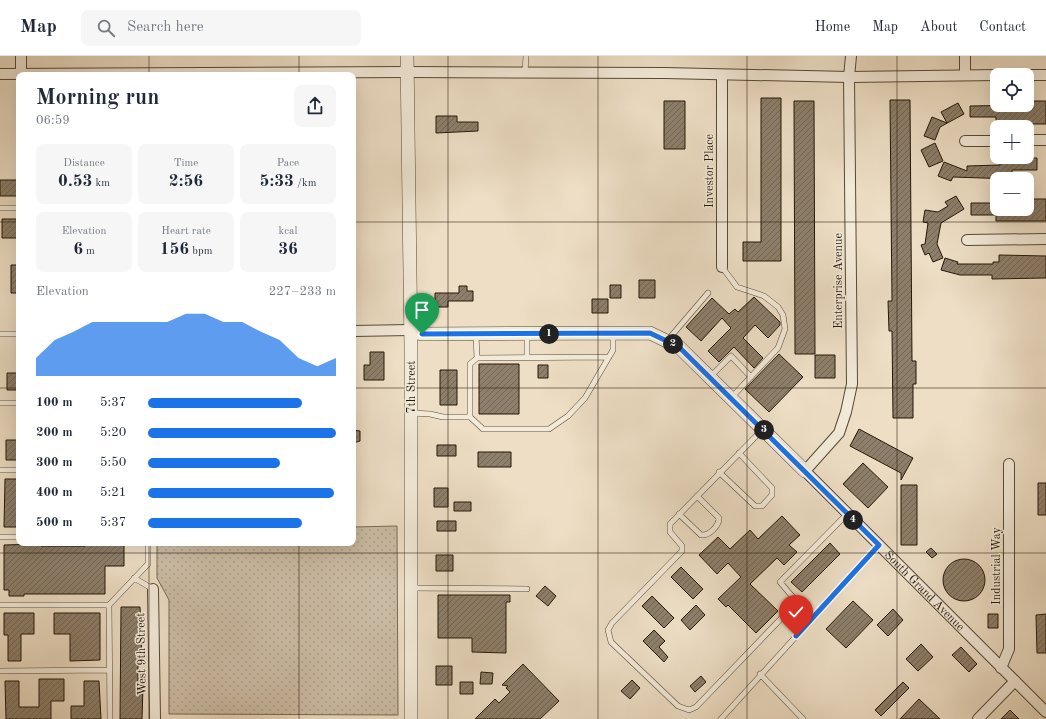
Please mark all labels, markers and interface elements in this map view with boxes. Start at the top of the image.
search box [81,10,361,46]
icon: search [95,17,117,39]
text: Map [20,18,57,37]
text: Search here [127,20,204,35]
text: Home [815,20,850,34]
text: Map [872,20,898,34]
text: About [920,20,957,34]
text: Contact [979,20,1026,34]
map controls [990,68,1034,216]
button: locate [990,68,1034,112]
button: share [294,85,336,127]
text: Morning run [36,87,159,109]
text: 06:59 [36,114,70,127]
button: + [990,120,1034,164]
street label: Investor Place [704,133,716,208]
text: Distance [63,158,105,169]
text: Time [174,158,198,169]
text: Pace [277,158,299,169]
button: − [990,172,1034,216]
text: 0.53 [58,173,92,190]
text: 2:56 [169,173,203,190]
text: 5:33 [260,173,294,190]
text: km [92,178,110,189]
text: /km [294,178,316,189]
text: Elevation [62,226,106,237]
text: Heart rate [161,226,211,237]
text: kcal [279,226,297,237]
street label: Enterprise Avenue [833,233,845,329]
text: 6 [73,241,83,258]
text: 156 [160,241,189,258]
text: 36 [278,241,298,258]
text: m [83,246,95,257]
text: bpm [189,246,212,257]
text: Elevation [36,285,89,298]
text: 227–233 m [269,285,336,298]
pin [405,293,439,334]
icon: arrive [411,299,433,321]
pin: 1 [539,324,559,344]
text: 1 [546,328,552,339]
pin: 2 [663,334,683,354]
text: 2 [670,338,676,349]
street label: 7th Street [406,361,418,413]
text: 100 m [36,396,73,409]
text: 5:37 [100,396,126,409]
pin: 3 [754,420,774,440]
text: 3 [761,424,767,435]
text: 200 m [36,426,73,439]
text: 5:20 [100,426,126,439]
text: 300 m [36,456,73,469]
text: 5:50 [100,456,126,469]
text: 400 m [36,486,73,499]
text: 5:21 [100,486,126,499]
pin: 4 [843,510,863,530]
text: 4 [850,514,856,525]
text: 500 m [36,516,73,529]
text: 5:37 [100,516,126,529]
street label: Industrial Way [991,526,1003,605]
street label: South Grand Avenue [882,549,967,634]
pin [779,595,813,636]
icon: check [785,601,807,623]
street label: West 9th Street [135,612,149,695]

